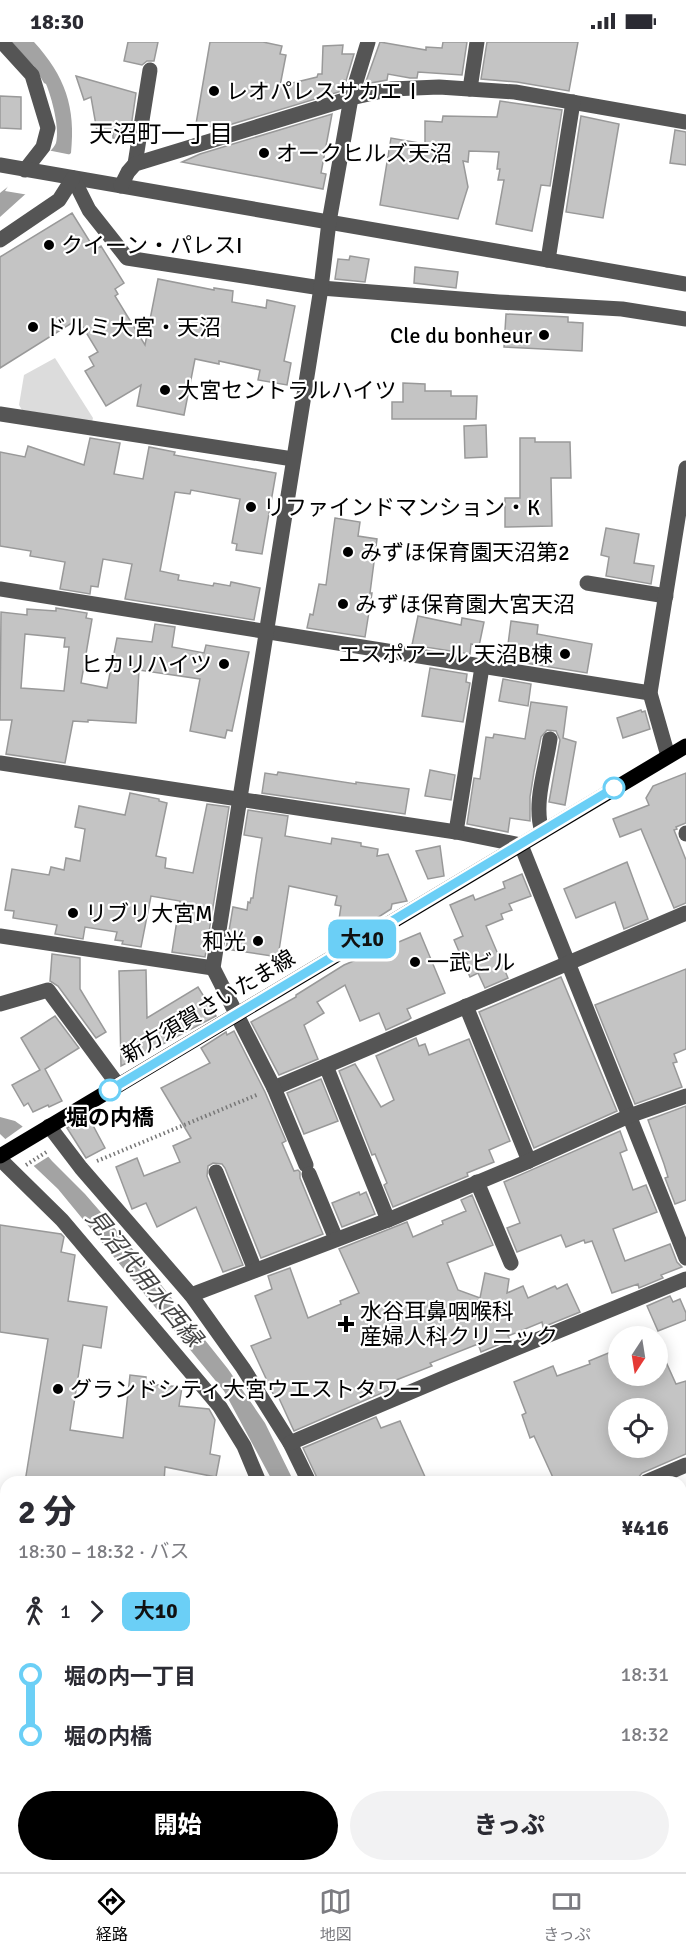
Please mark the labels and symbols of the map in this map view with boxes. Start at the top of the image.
place label: レオパレスサカエⅠ [226,78,424,105]
marker: レオパレスサカエⅠ [207,84,221,98]
district label: 天沼町一丁目 [89,119,233,149]
place label: オークヒルズ天沼 [276,140,452,167]
marker: オークヒルズ天沼 [257,146,271,160]
place label: クイーン・パレスI [61,232,242,259]
marker: クイーン・パレスI [42,238,56,252]
place label: ドルミ大宮・天沼 [45,314,221,341]
marker: ドルミ大宮・天沼 [26,320,40,334]
place label: Cle du bonheur [390,322,532,349]
marker: Cle du bonheur [537,328,551,342]
place label: 大宮セントラルハイツ [177,377,397,404]
marker: 大宮セントラルハイツ [158,383,172,397]
place label: リファインドマンション・K [263,494,540,521]
marker: リファインドマンション・K [244,500,258,514]
place label: みずほ保育園天沼第2 [360,539,570,566]
marker: みずほ保育園天沼第2 [341,545,355,559]
place label: みずほ保育園大宮天沼 [355,591,575,618]
marker: みずほ保育園大宮天沼 [336,597,350,611]
place label: エスポアール 天沼B棟 [338,641,553,668]
marker: エスポアール 天沼B棟 [558,647,572,661]
place label: ヒカリハイツ [80,651,212,678]
marker: ヒカリハイツ [217,657,231,671]
unlabelled marker [603,777,625,799]
place label: リブリ大宮M [85,900,213,927]
marker: リブリ大宮M [66,906,80,920]
line badge: 大10 [328,920,397,958]
place label: 和光 [202,928,246,955]
marker: 和光 [251,934,265,948]
street label: 新方須賀さいたま線 [117,944,300,1069]
place label: 一武ビル [427,949,515,976]
marker: 一武ビル [408,955,422,969]
marker: 堀の内橋 [99,1079,121,1101]
place label: 堀の内橋 [66,1104,154,1131]
water label: 見沼代用水西縁 [79,1203,210,1355]
place label: 水谷耳鼻咽喉科 産婦人科クリニック [360,1298,558,1350]
marker: 水谷耳鼻咽喉科 産婦人科クリニック [337,1315,355,1333]
north arrow [608,1326,668,1386]
place label: グランドシティ大宮ウエストタワー [70,1376,421,1403]
marker: グランドシティ大宮ウエストタワー [51,1382,65,1396]

